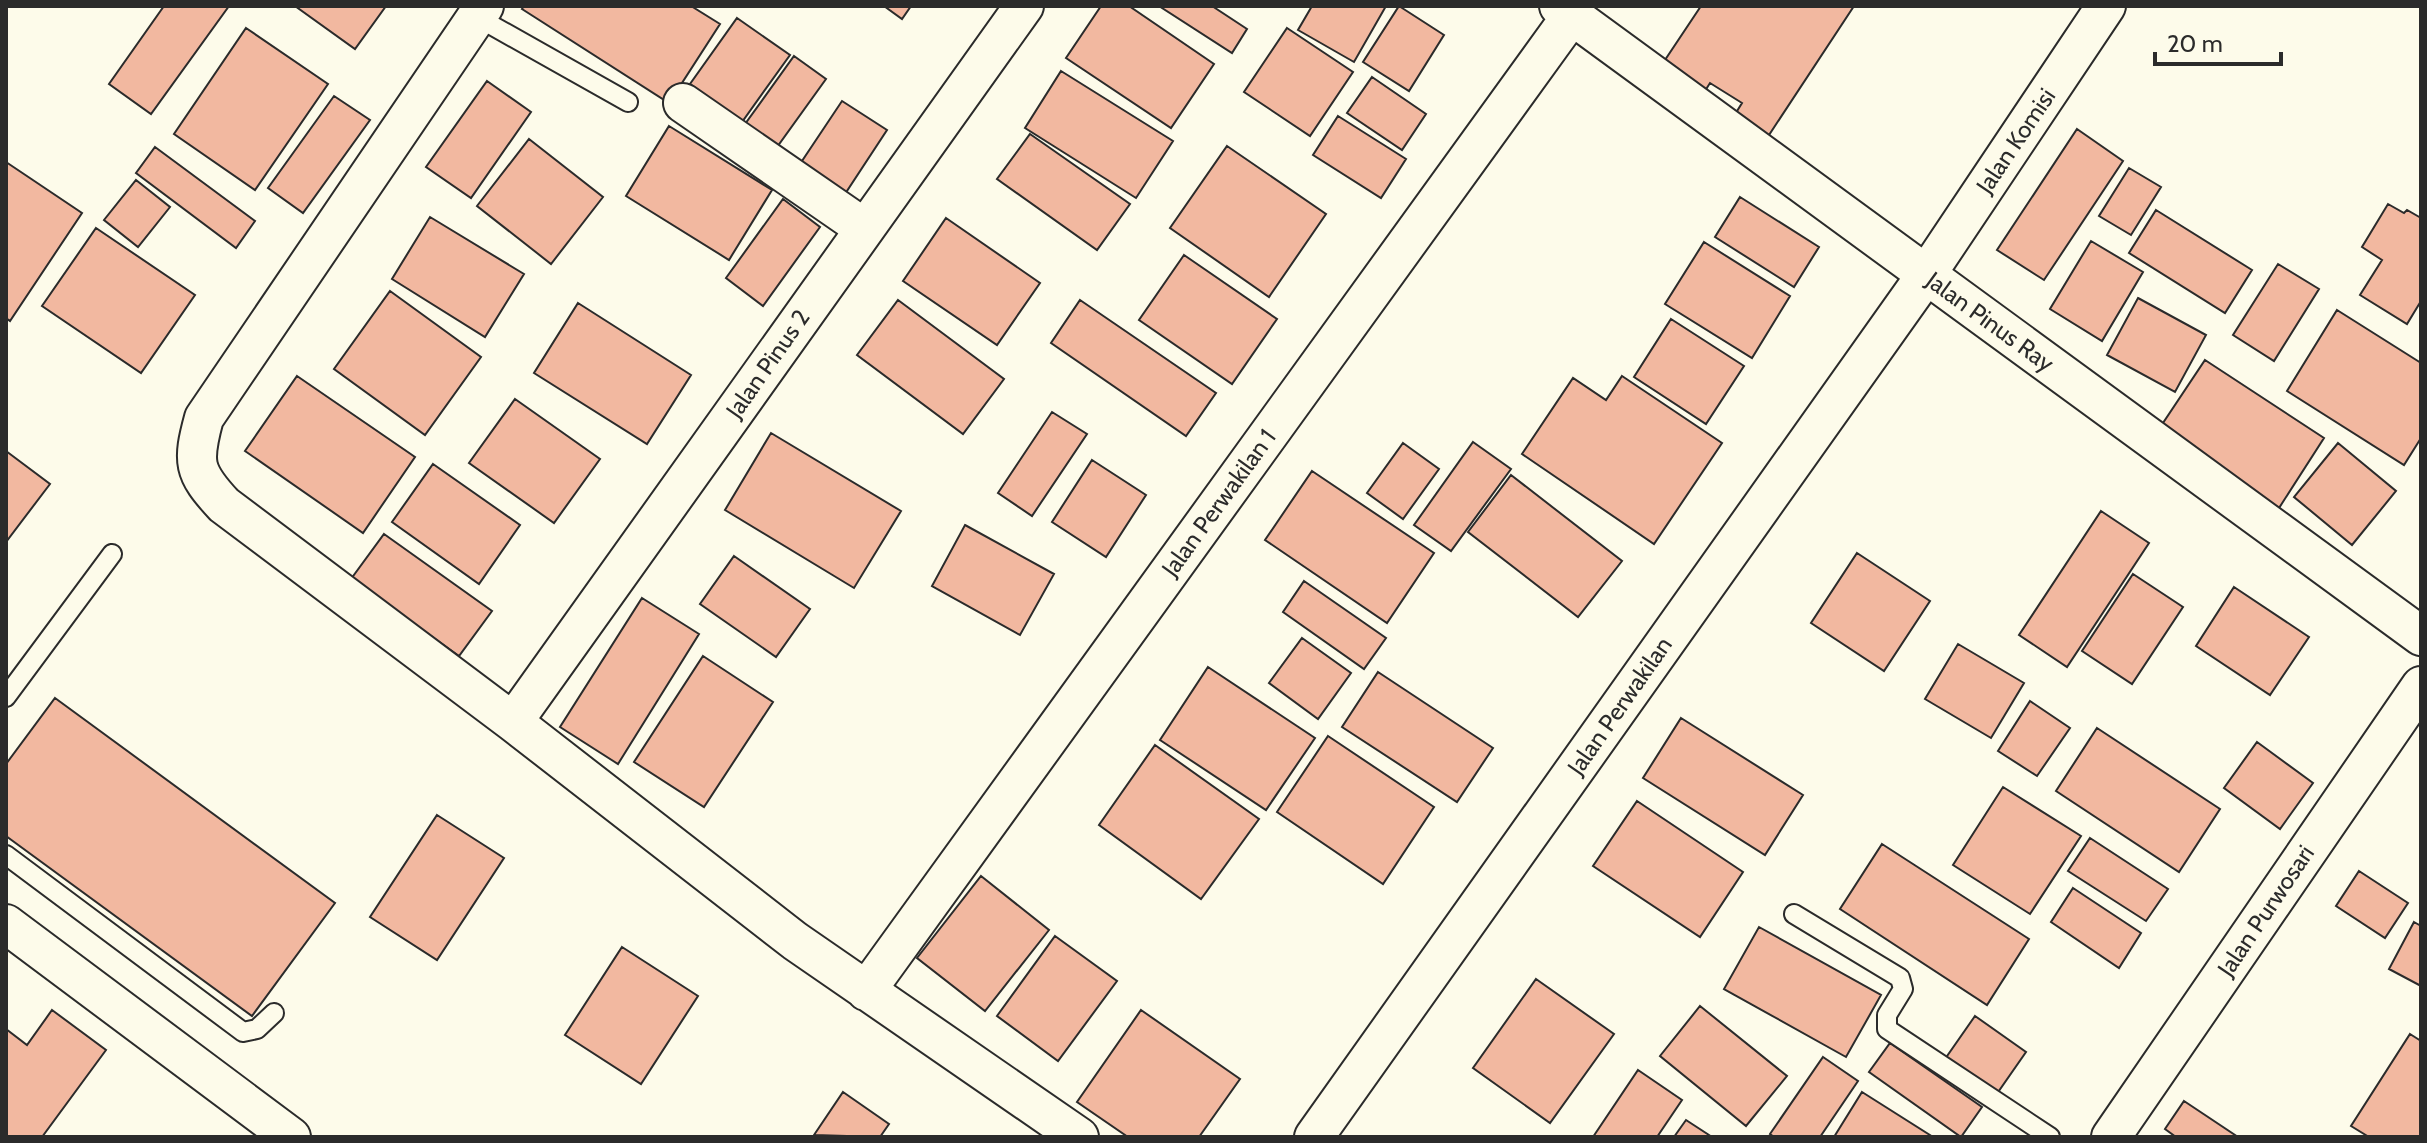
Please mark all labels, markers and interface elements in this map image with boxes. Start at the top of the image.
scale bar [2155,16,2281,66]
text: 20 m [2167,29,2223,58]
street label: Jalan Komisi [1969,83,2061,200]
street label: Jalan Pinus Ray [1920,265,2060,378]
street label: Jalan Pinus 2 [719,304,816,424]
street label: Jalan Perwakilan 1 [1155,423,1282,583]
street label: Jalan Perwakilan [1561,631,1678,781]
street label: Jalan Purwosari [2211,840,2320,983]

